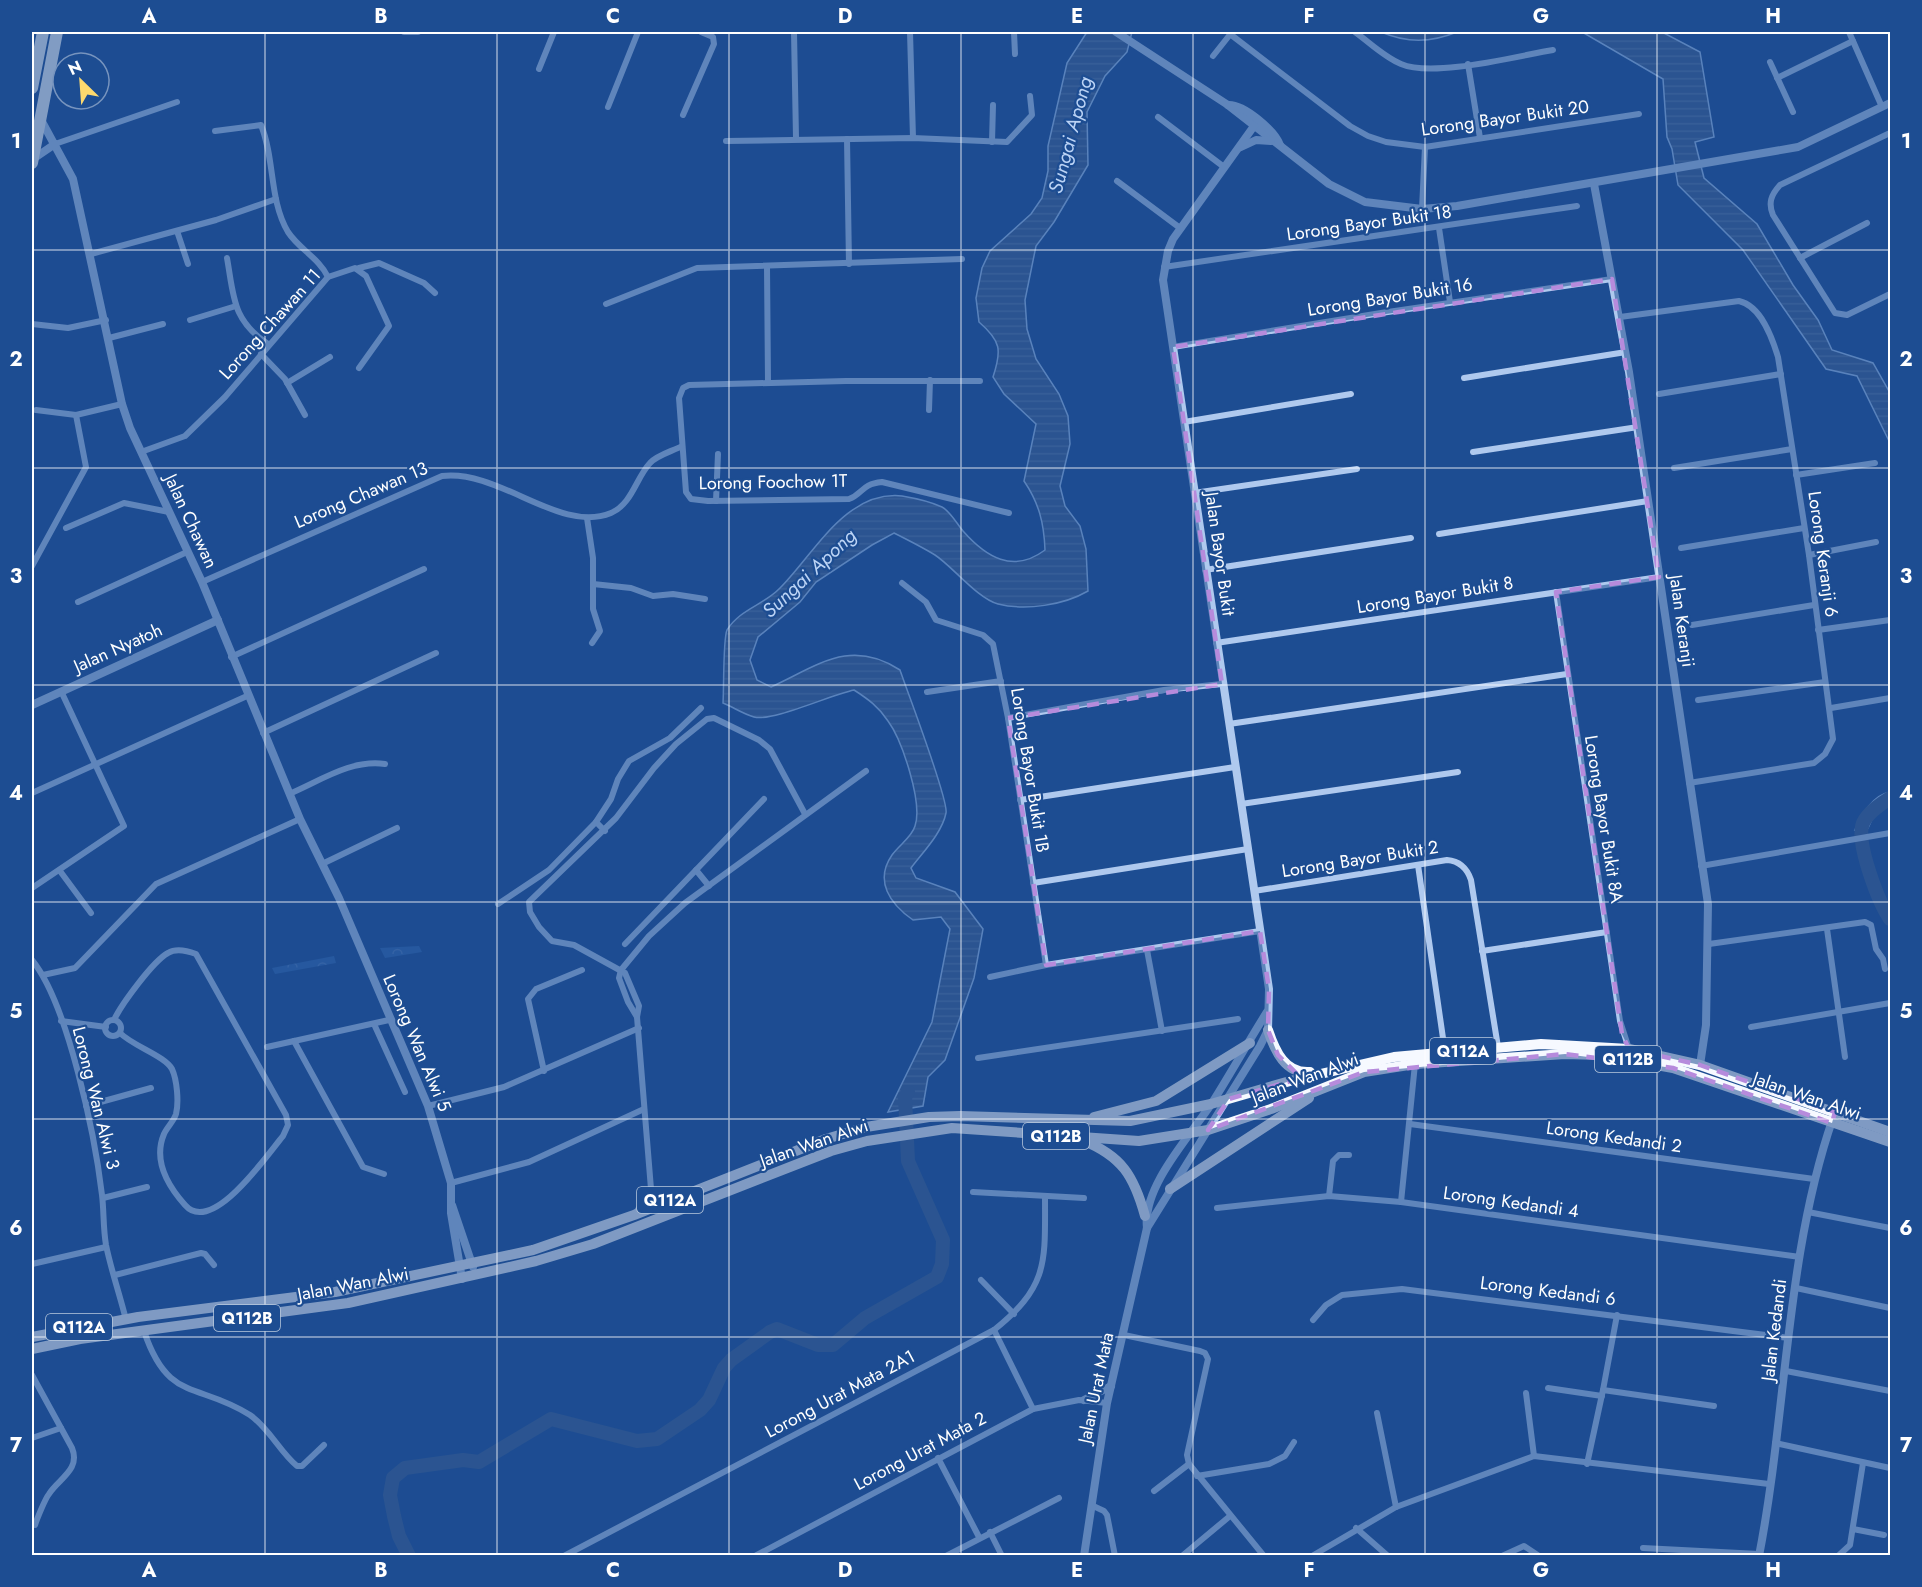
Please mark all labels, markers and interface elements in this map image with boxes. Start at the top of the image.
text: A [141,2,157,31]
text: B [374,2,388,31]
text: C [606,2,620,31]
text: D [838,2,852,31]
text: E [1071,2,1083,31]
text: F [1303,2,1315,31]
text: G [1533,2,1549,31]
text: H [1765,2,1781,31]
north arrow [51,51,111,111]
text: N [64,55,85,81]
water label: Sungai Apong [1041,73,1100,197]
street label: Lorong Bayor Bukit 20 [1419,93,1591,143]
text: 1 [11,127,21,156]
text: 1 [1901,127,1911,156]
street label: Lorong Bayor Bukit 18 [1285,199,1453,247]
street label: Lorong Chawan 11 [213,263,327,385]
street label: Lorong Bayor Bukit 16 [1306,271,1474,323]
text: 2 [9,345,23,374]
text: 2 [1899,345,1913,374]
street label: Lorong Chawan 13 [290,455,432,535]
street label: Jalan Chawan [157,468,224,572]
street label: Lorong Foochow 1T [698,468,848,496]
street label: Jalan Bayor Bukit [1198,488,1242,618]
street label: Lorong Keranji 6 [1801,489,1845,619]
water label: Sungai Apong [756,522,863,625]
text: 3 [10,562,22,591]
text: 3 [1900,562,1912,591]
street label: Lorong Bayor Bukit 8 [1355,570,1515,620]
street label: Jalan Keranji [1662,571,1701,669]
street label: Jalan Nyatoh [68,617,167,680]
street label: Lorong Bayor Bukit 1B [1004,686,1056,854]
street label: Lorong Bayor Bukit 8A [1578,733,1630,905]
text: 4 [9,779,23,808]
text: 4 [1899,779,1913,808]
street label: Lorong Bayor Bukit 2 [1280,834,1440,884]
street label: Lorong Wan Alwi 5 [376,970,458,1116]
text: 5 [10,997,23,1026]
text: 5 [1900,997,1913,1026]
street label: Lorong Wan Alwi 3 [66,1024,126,1172]
road number: Q112A [1430,1038,1496,1064]
street label: Jalan Wan Alwi [1246,1046,1362,1111]
road number: Q112B [1595,1046,1661,1072]
street label: Jalan Wan Alwi [1747,1065,1865,1127]
street label: Jalan Wan Alwi [754,1112,872,1174]
street label: Lorong Kedandi 2 [1545,1115,1683,1159]
road number: Q112B [1023,1123,1089,1149]
street label: Lorong Kedandi 4 [1441,1180,1581,1224]
road number: Q112A [637,1187,703,1213]
text: 6 [9,1214,23,1243]
text: 6 [1899,1214,1913,1243]
street label: Jalan Wan Alwi [293,1260,411,1308]
street label: Lorong Kedandi 6 [1479,1270,1617,1312]
street label: Jalan Kedandi [1755,1277,1793,1385]
road number: Q112B [214,1305,280,1331]
road number: Q112A [46,1314,112,1340]
street label: Jalan Urat Mata [1071,1330,1120,1448]
street label: Lorong Urat Mata 2A1 [760,1343,920,1445]
street label: Lorong Urat Mata 2 [849,1405,991,1497]
text: 7 [10,1431,23,1460]
text: 7 [1900,1431,1913,1460]
text: A [141,1556,157,1585]
text: B [374,1556,388,1585]
text: C [606,1556,620,1585]
text: D [838,1556,852,1585]
text: E [1071,1556,1083,1585]
text: F [1303,1556,1315,1585]
text: G [1533,1556,1549,1585]
text: H [1765,1556,1781,1585]

